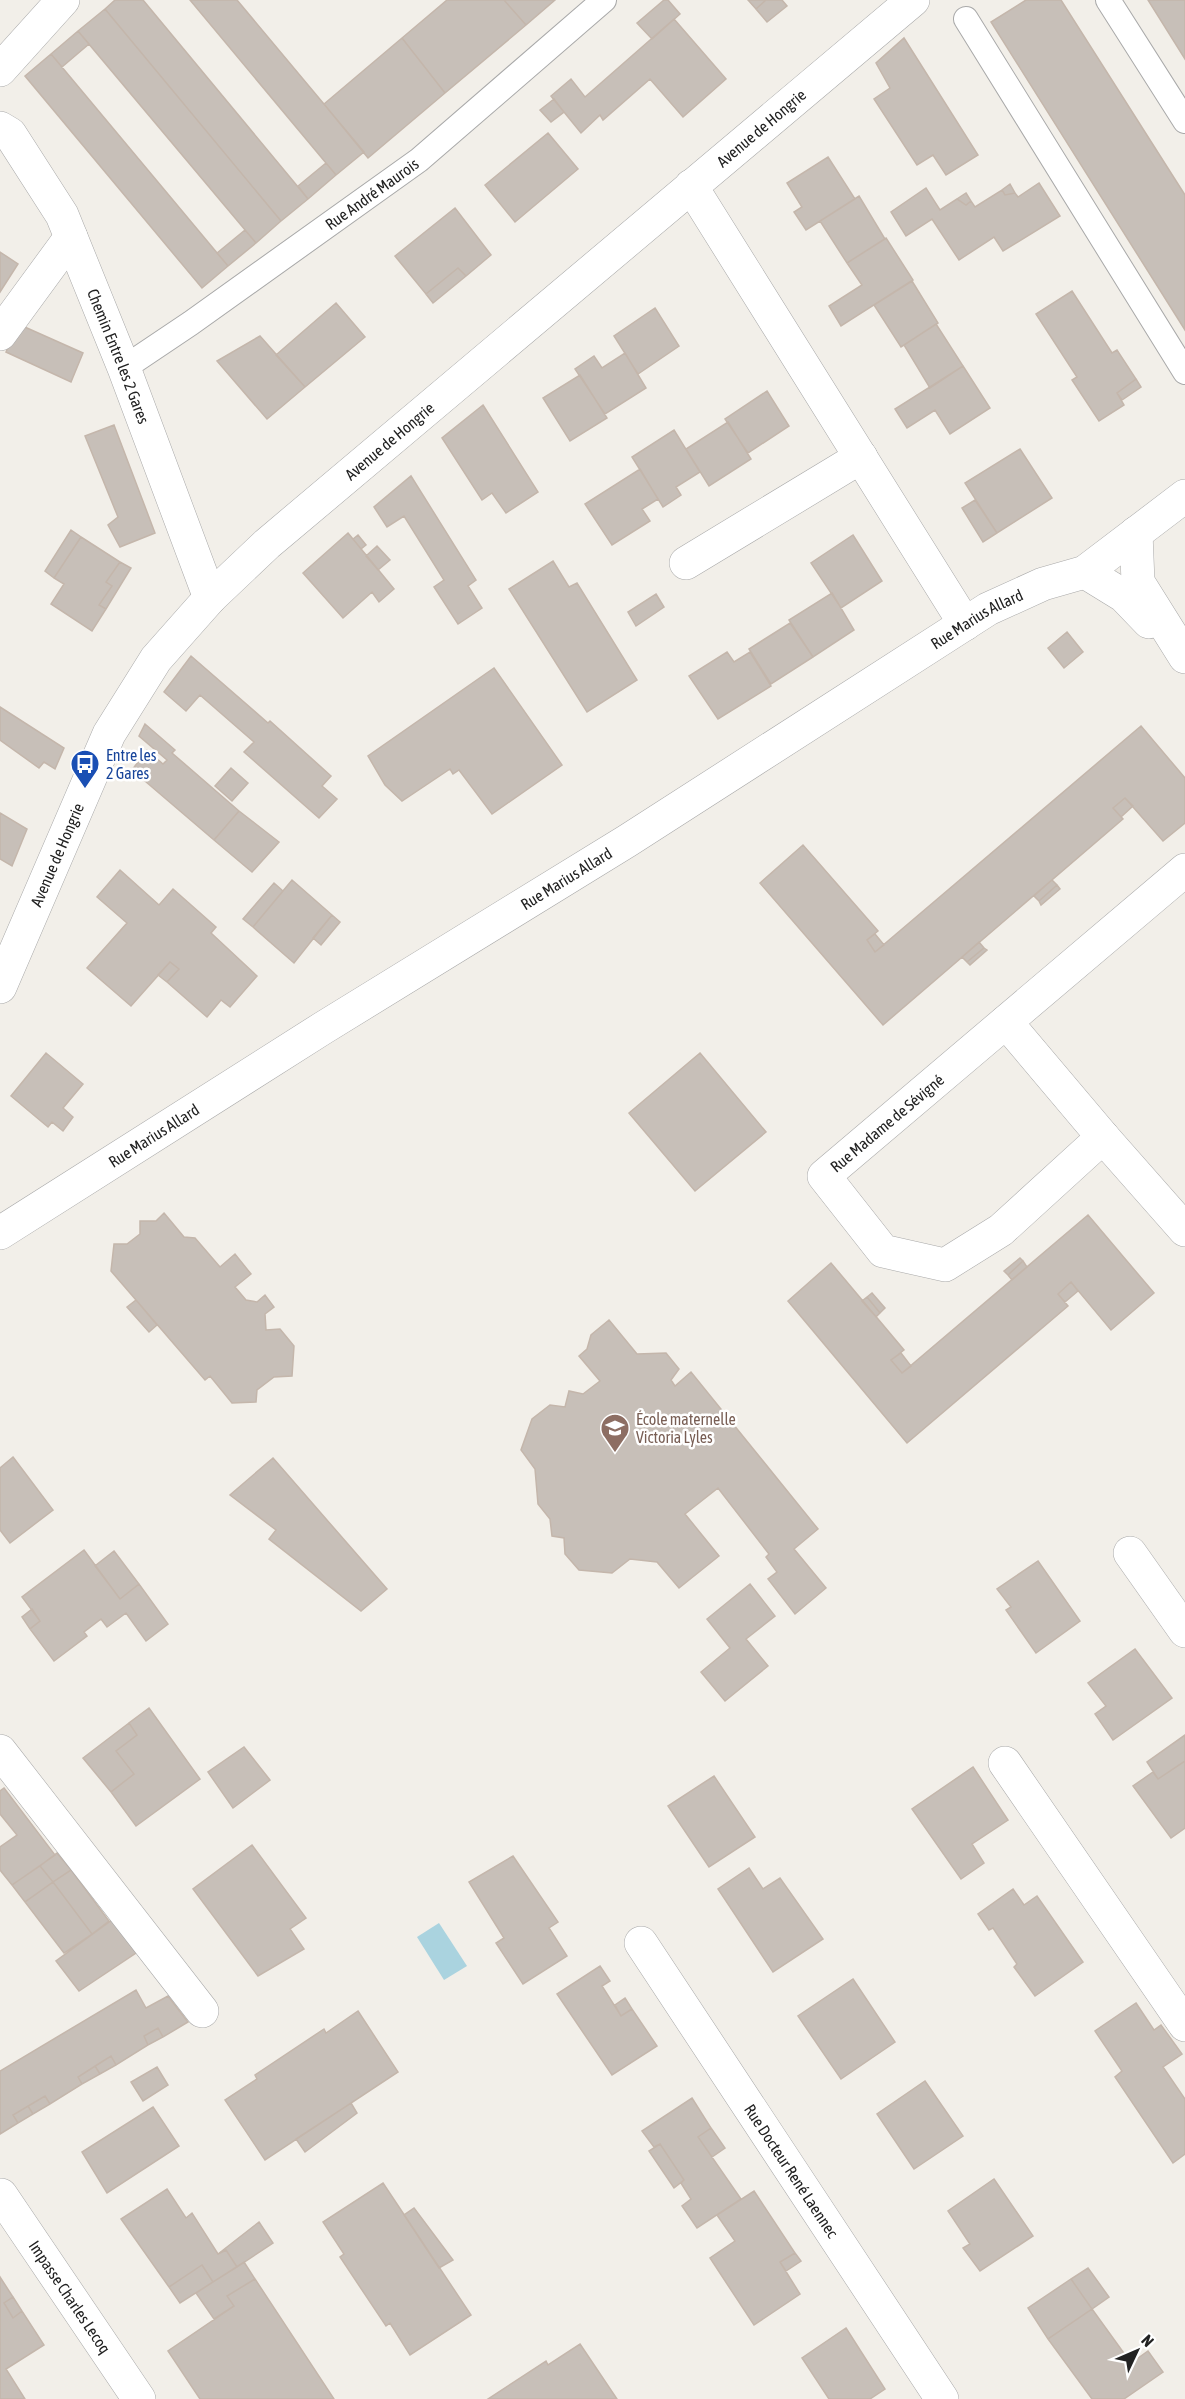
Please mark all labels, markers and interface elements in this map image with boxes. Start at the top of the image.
street label: Avenue de Hongrie [713,85,809,170]
street label: Rue André Maurois [322,154,422,233]
street label: Chemin Entre les 2 Gares [84,286,153,426]
street label: Avenue de Hongrie [341,398,438,483]
street label: Rue Marius Allard [927,585,1026,652]
place label: Entre les 2 Gares [106,746,157,782]
bus stop icon: Entre les 2 Gares [69,748,101,790]
street label: Avenue de Hongrie [27,800,87,909]
street label: Rue Marius Allard [517,844,615,913]
street label: Rue Madame de Sévigné [827,1070,948,1176]
street label: Rue Marius Allard [105,1100,202,1171]
place label: École maternelle Victoria Lyles [636,1410,736,1447]
school or university icon: École maternelle Victoria Lyles [599,1412,631,1454]
street label: Rue Docteur René Laennec [741,2101,842,2241]
street label: Impasse Charles Lecoq [25,2237,114,2357]
north arrow [1107,2321,1167,2381]
text: N [1138,2331,1158,2350]

